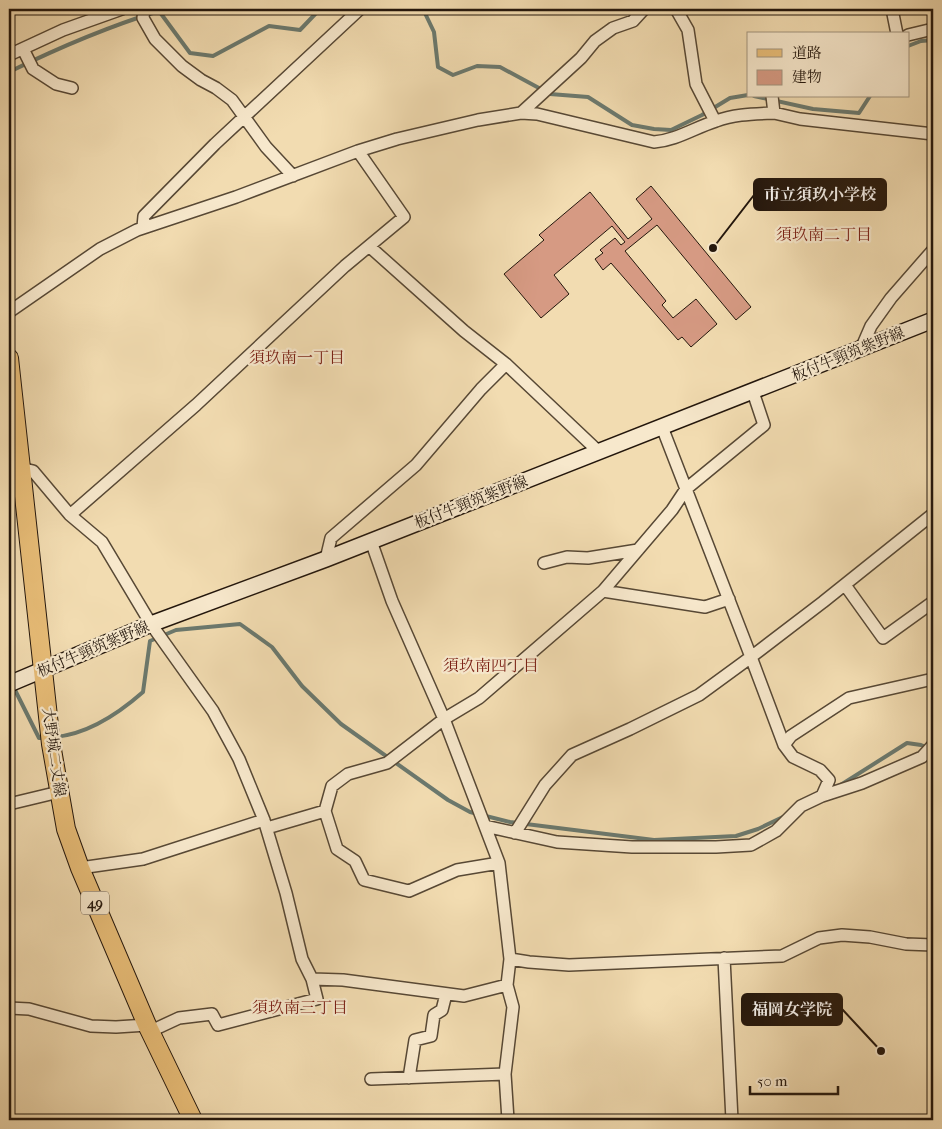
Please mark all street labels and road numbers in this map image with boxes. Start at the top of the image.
street label: 板付牛頸筑紫野線 [789,323,907,385]
street label: 板付牛頸筑紫野線 [412,472,530,532]
street label: 板付牛頸筑紫野線 [34,617,152,681]
street label: 大野城二丈線 [39,706,69,798]
road number: 49 [81,891,109,914]

